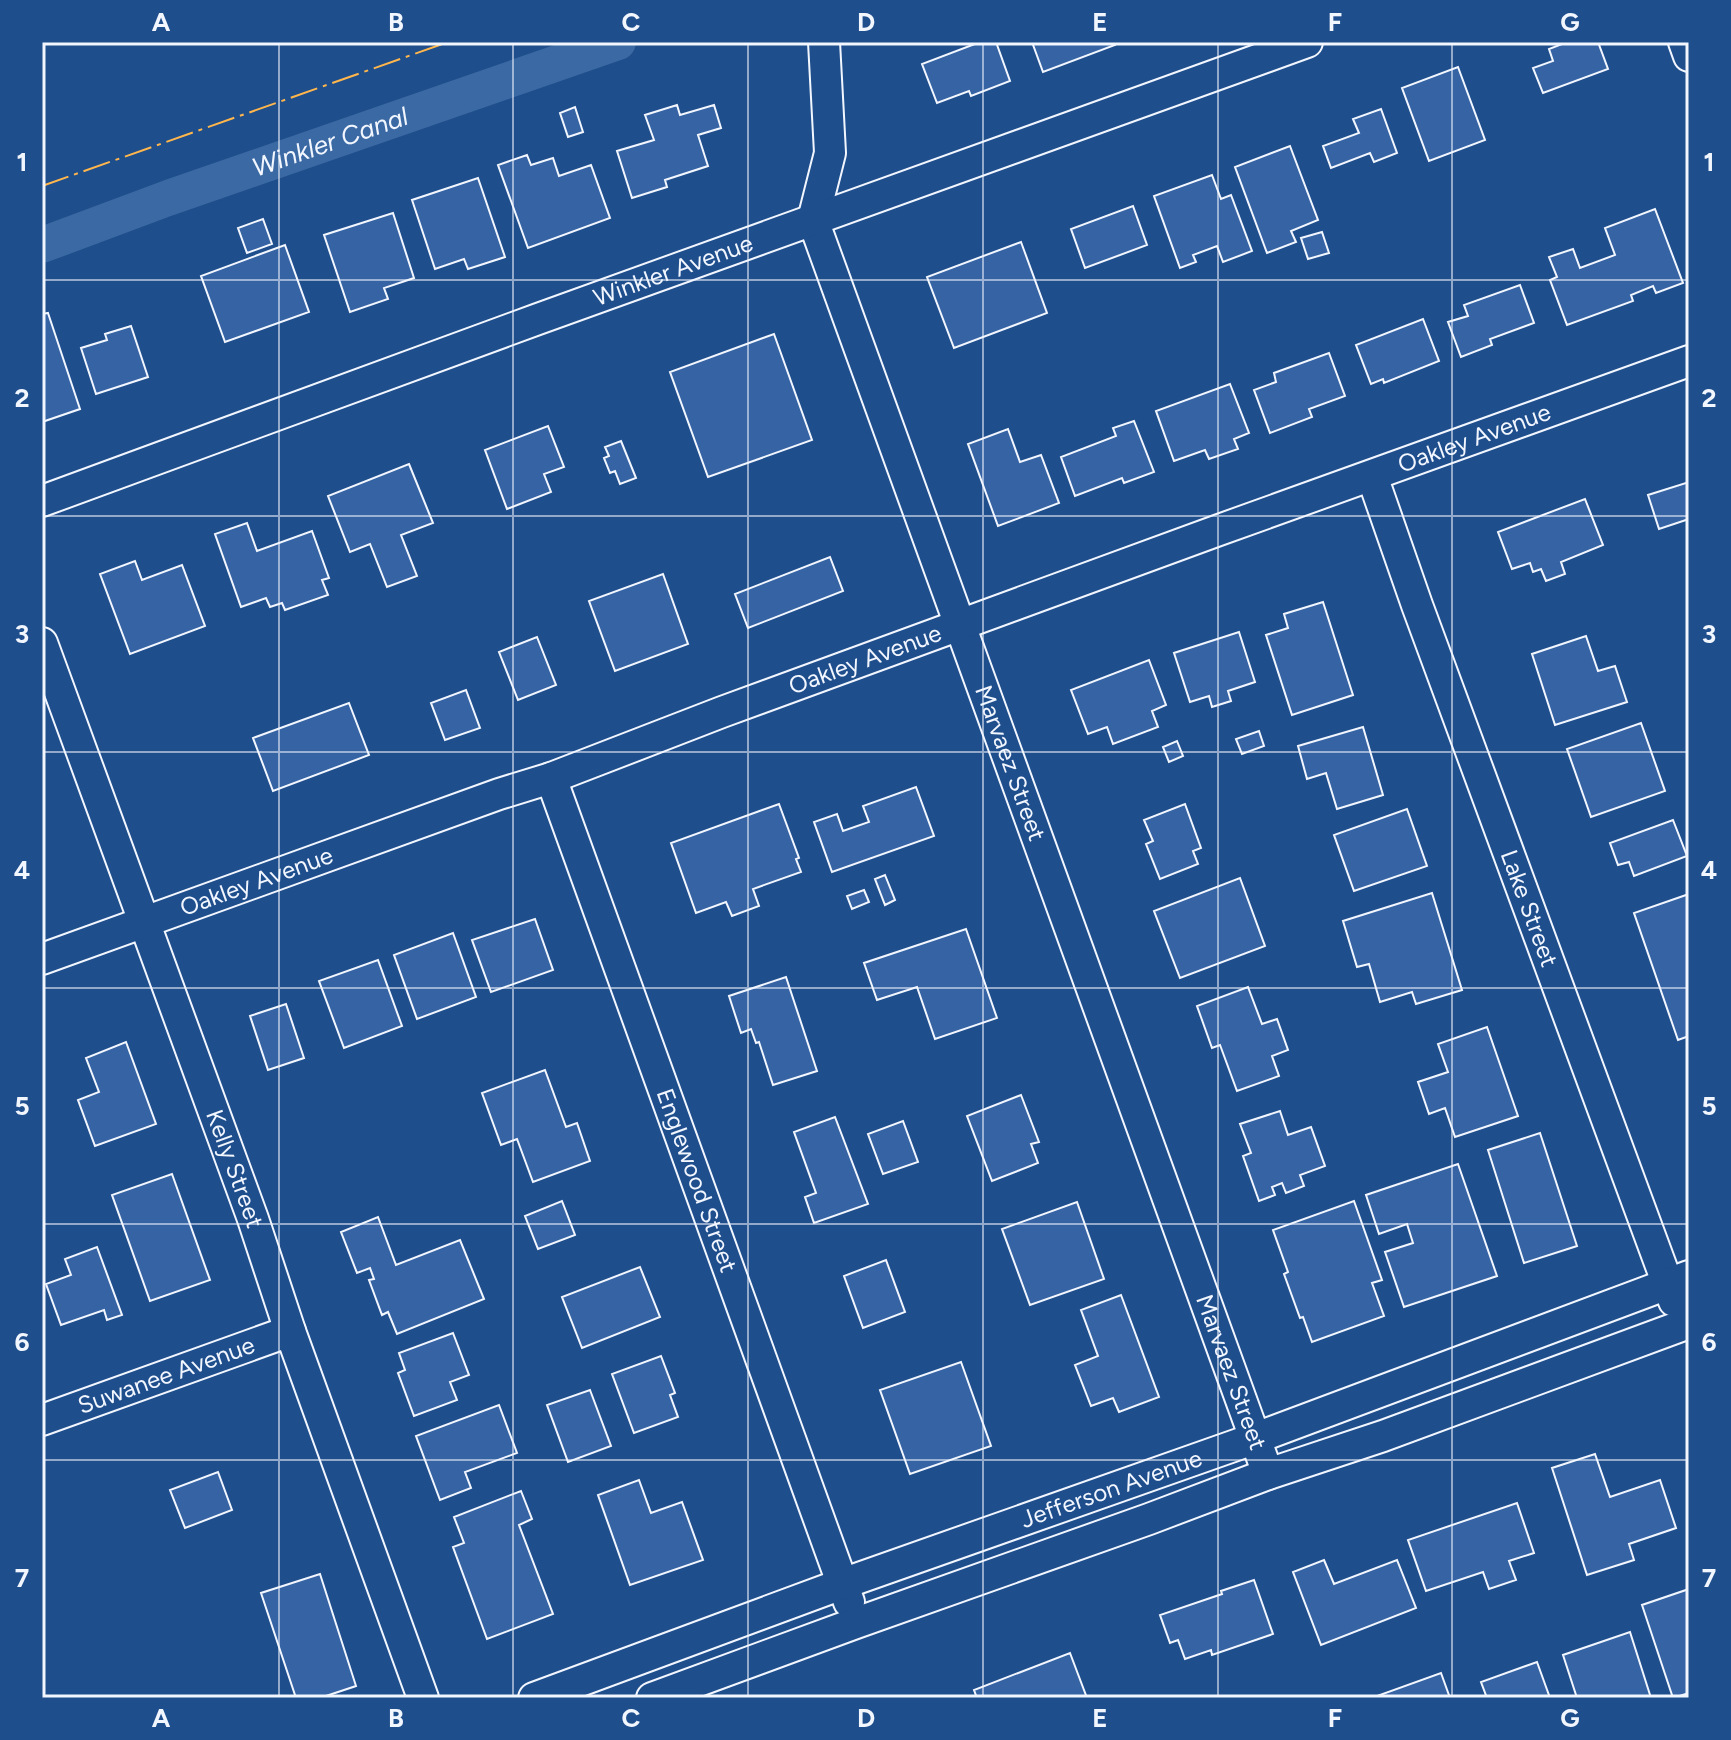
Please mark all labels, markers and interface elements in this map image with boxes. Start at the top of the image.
text: A [152,6,171,38]
text: B [388,6,404,38]
text: C [622,6,641,38]
text: D [857,6,875,38]
text: E [1092,6,1108,38]
text: F [1328,6,1342,38]
text: G [1560,6,1580,38]
water label: Winkler Canal [248,100,413,184]
text: 1 [17,146,27,178]
text: 1 [1704,146,1714,178]
street label: Winkler Avenue [589,228,757,312]
text: 2 [14,382,30,414]
text: 2 [1701,382,1717,414]
street label: Oakley Avenue [1394,397,1554,479]
text: 3 [15,618,29,650]
street label: Oakley Avenue [785,618,945,700]
text: 3 [1702,618,1716,650]
street label: Marvaez Street [969,681,1052,845]
street label: Oakley Avenue [176,840,337,922]
street label: Lake Street [1495,846,1564,971]
text: 4 [14,854,30,886]
text: 4 [1701,854,1717,886]
street label: Englewood Street [650,1084,744,1276]
text: 5 [14,1090,30,1122]
text: 5 [1701,1090,1717,1122]
street label: Kelly Street [200,1105,270,1231]
street label: Marvaez Street [1190,1290,1273,1454]
text: 6 [14,1326,30,1358]
text: 6 [1701,1326,1717,1358]
street label: Suwanee Avenue [74,1330,258,1420]
street label: Jefferson Avenue [1017,1443,1206,1534]
text: 7 [15,1562,29,1594]
text: 7 [1702,1562,1716,1594]
text: A [152,1702,171,1734]
text: B [388,1702,404,1734]
text: C [622,1702,641,1734]
text: D [857,1702,875,1734]
text: E [1092,1702,1108,1734]
text: F [1328,1702,1342,1734]
text: G [1560,1702,1580,1734]

